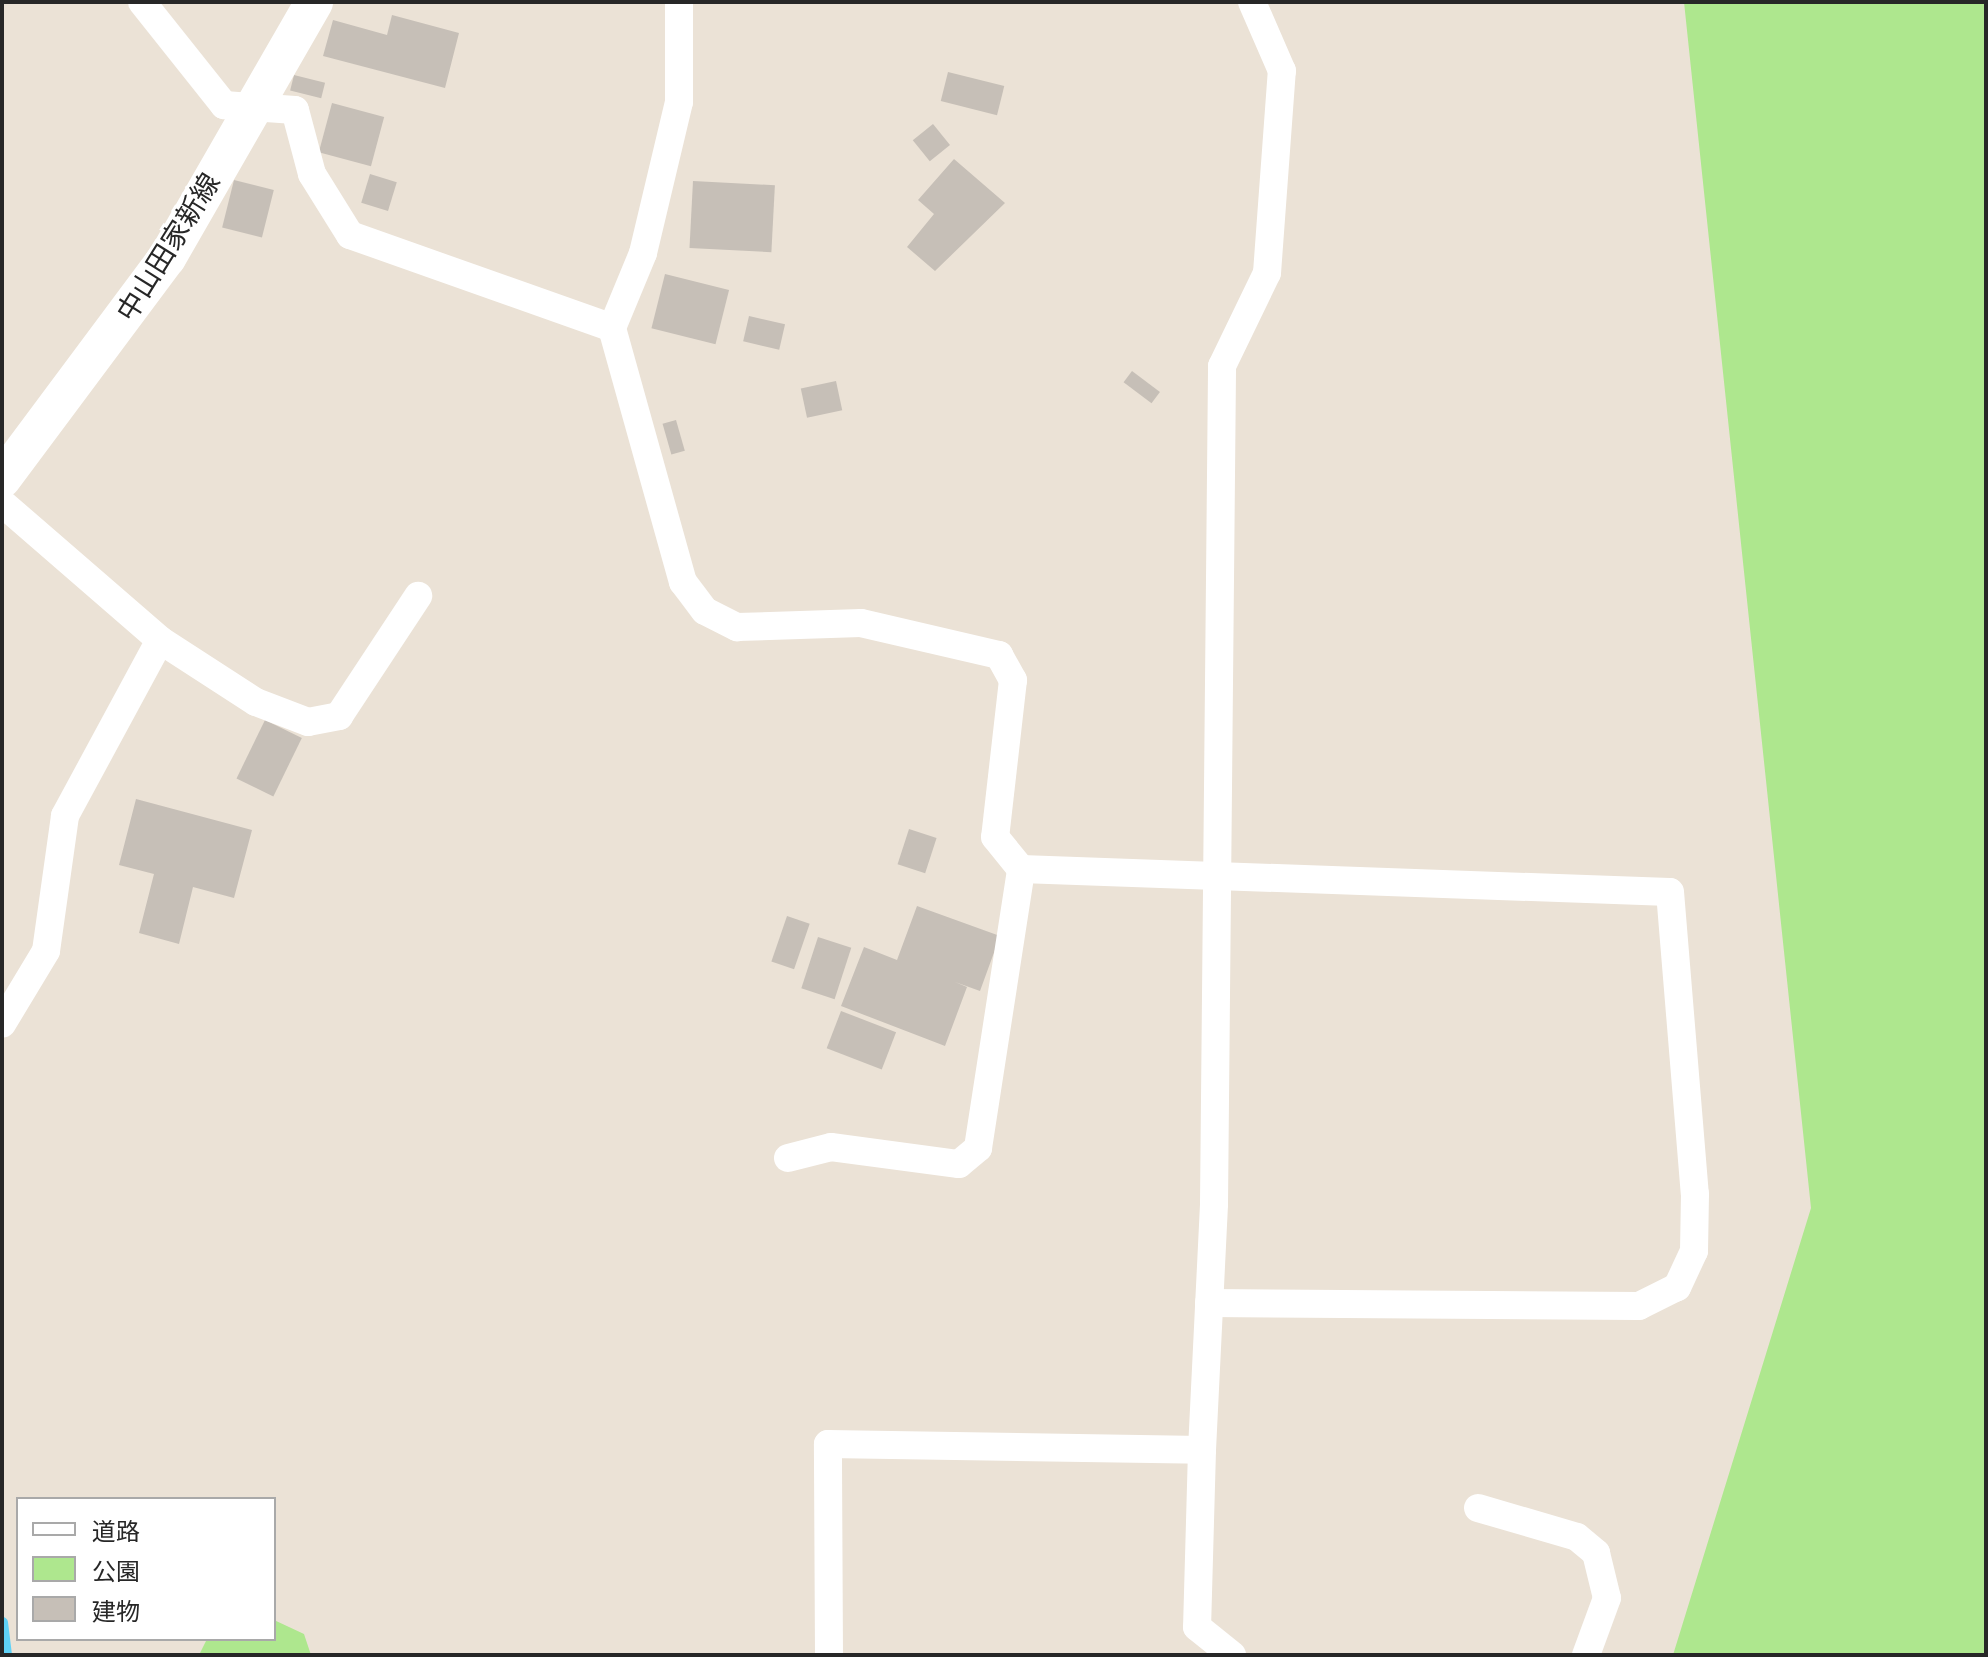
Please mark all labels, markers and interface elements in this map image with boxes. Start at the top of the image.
street label: 中山田家新線 [109,167,227,327]
legend [16,1497,276,1641]
text: 道路 [92,1516,140,1547]
text: 公園 [92,1556,140,1587]
text: 建物 [92,1596,140,1627]

